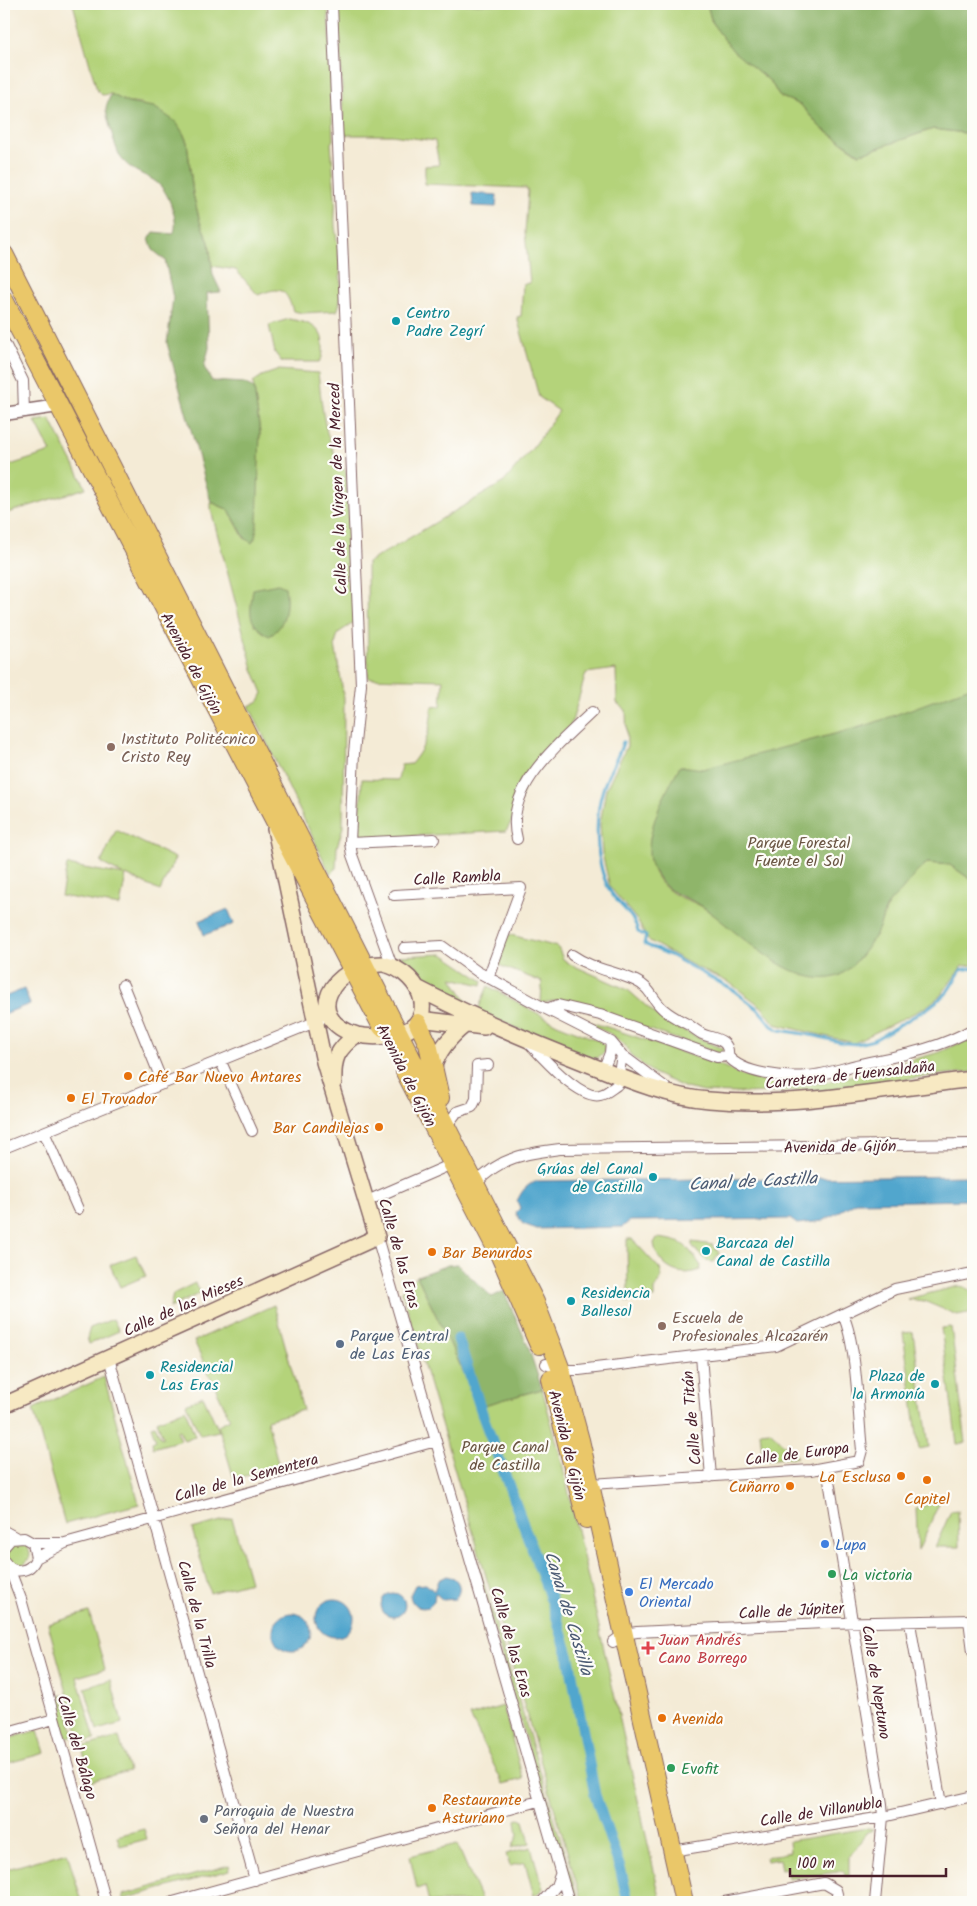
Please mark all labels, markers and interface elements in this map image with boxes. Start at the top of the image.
place label: Centro Padre Zegrí [406,301,485,344]
marker: Centro Padre Zegrí [390,315,402,327]
street label: Calle de la Virgen de la Merced [322,381,355,595]
street label: Avenida de Gijón [153,608,228,719]
place label: Instituto Politécnico Cristo Rey [121,727,256,770]
marker: Instituto Politécnico Cristo Rey [105,741,117,753]
park label: Parque Forestal Fuente el Sol [748,831,851,874]
street label: Calle Rambla [413,864,502,893]
street label: Avenida de Gijón [369,1020,442,1132]
street label: Carretera de Fuensaldaña [764,1054,936,1097]
place label: Café Bar Nuevo Antares [138,1065,302,1090]
marker: Café Bar Nuevo Antares [122,1070,134,1082]
place label: El Trovador [81,1087,158,1112]
marker: El Trovador [65,1092,77,1104]
place label: Bar Candilejas [273,1116,369,1141]
marker: Bar Candilejas [373,1121,385,1133]
street label: Avenida de Gijón [783,1134,897,1161]
place label: Grúas del Canal de Castilla [537,1157,643,1200]
water label: Canal de Castilla [688,1165,820,1200]
marker: Grúas del Canal de Castilla [647,1171,659,1183]
street label: Calle de las Eras [371,1195,426,1312]
place label: Barcaza del Canal de Castilla [716,1231,830,1274]
place label: Bar Benurdos [442,1241,533,1266]
marker: Barcaza del Canal de Castilla [700,1245,712,1257]
marker: Bar Benurdos [426,1246,438,1258]
street label: Calle de las Mieses [119,1269,248,1344]
place label: Residencia Ballesol [581,1281,650,1324]
marker: Residencia Ballesol [565,1295,577,1307]
place label: Escuela de Profesionales Alcazarén [672,1306,828,1349]
marker: Escuela de Profesionales Alcazarén [656,1320,668,1332]
place label: Parque Central de Las Eras [350,1324,449,1367]
marker: Parque Central de Las Eras [334,1338,346,1350]
place label: Residencial Las Eras [160,1355,233,1398]
place label: Plaza de la Armonía [852,1364,925,1407]
marker: Residencial Las Eras [144,1369,156,1381]
street label: Calle de Titán [676,1370,709,1466]
marker: Plaza de la Armonía [929,1378,941,1390]
street label: Avenida de Gijón [541,1388,592,1503]
park label: Parque Canal de Castilla [461,1435,549,1478]
street label: Calle de Europa [744,1436,851,1473]
street label: Calle de la Sementera [172,1447,321,1510]
place label: La Esclusa [819,1465,891,1490]
marker: La Esclusa [895,1470,907,1482]
marker: Capitel [921,1474,933,1486]
place label: Cuñarro [729,1475,780,1500]
marker: Cuñarro [784,1480,796,1492]
place label: Capitel [904,1487,950,1512]
place label: Lupa [835,1533,867,1558]
marker: Lupa [819,1538,831,1550]
water label: Canal de Castilla [535,1548,601,1681]
street label: Calle de la Trilla [170,1558,223,1671]
place label: La victoria [842,1563,912,1588]
marker: La victoria [826,1568,838,1580]
place label: El Mercado Oriental [639,1572,714,1615]
street label: Calle de las Eras [483,1584,538,1701]
marker: El Mercado Oriental [623,1586,635,1598]
street label: Calle de Júpiter [738,1596,846,1627]
street label: Calle de Neptuno [854,1623,897,1741]
place label: Juan Andrés Cano Borrego [658,1628,747,1671]
marker: Juan Andrés Cano Borrego [642,1642,654,1654]
street label: Calle del Bálago [50,1692,103,1803]
place label: Avenida [672,1707,724,1732]
marker: Avenida [656,1712,668,1724]
place label: Evofit [681,1757,720,1782]
marker: Evofit [665,1762,677,1774]
place label: Restaurante Asturiano [442,1788,521,1831]
street label: Calle de Villanubla [758,1790,884,1835]
place label: Parroquia de Nuestra Señora del Henar [214,1799,354,1842]
marker: Restaurante Asturiano [426,1802,438,1814]
marker: Parroquia de Nuestra Señora del Henar [198,1813,210,1825]
scale bar [790,1846,946,1878]
text: 100 m [797,1852,835,1876]

